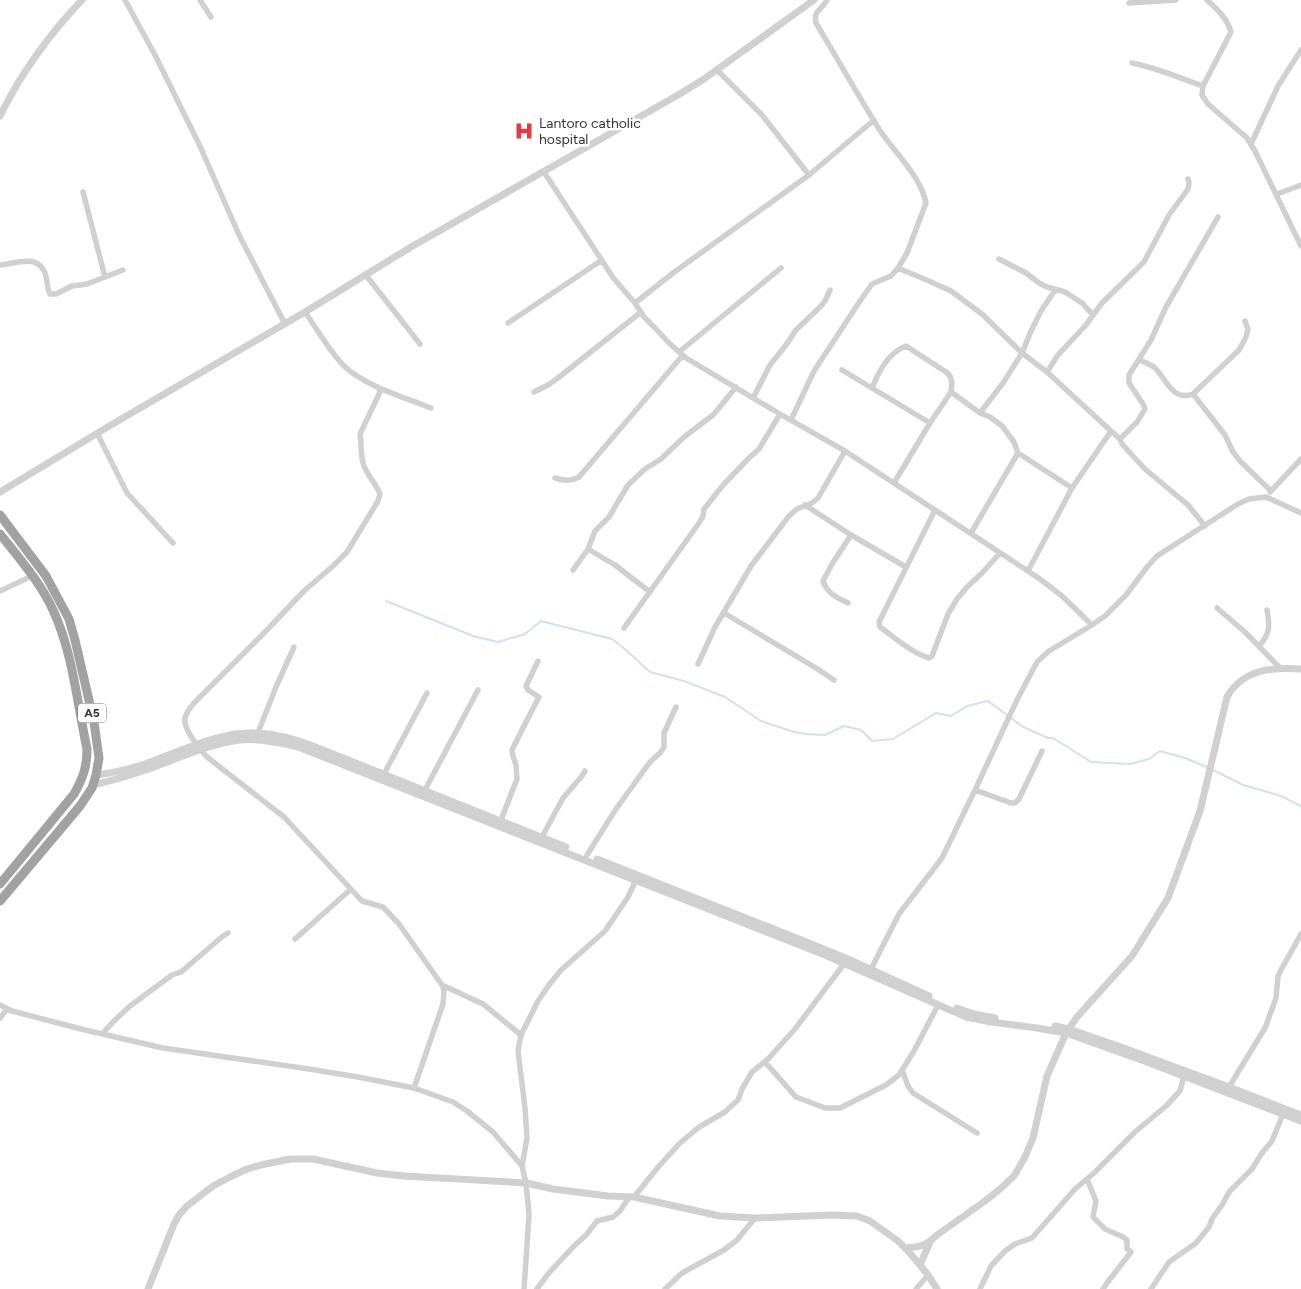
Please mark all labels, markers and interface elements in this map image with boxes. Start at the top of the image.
place label: Lantoro catholic hospital [539,115,641,148]
hospital icon: Lantoro catholic hospital [513,120,535,142]
road number: A5 [78,704,106,722]

